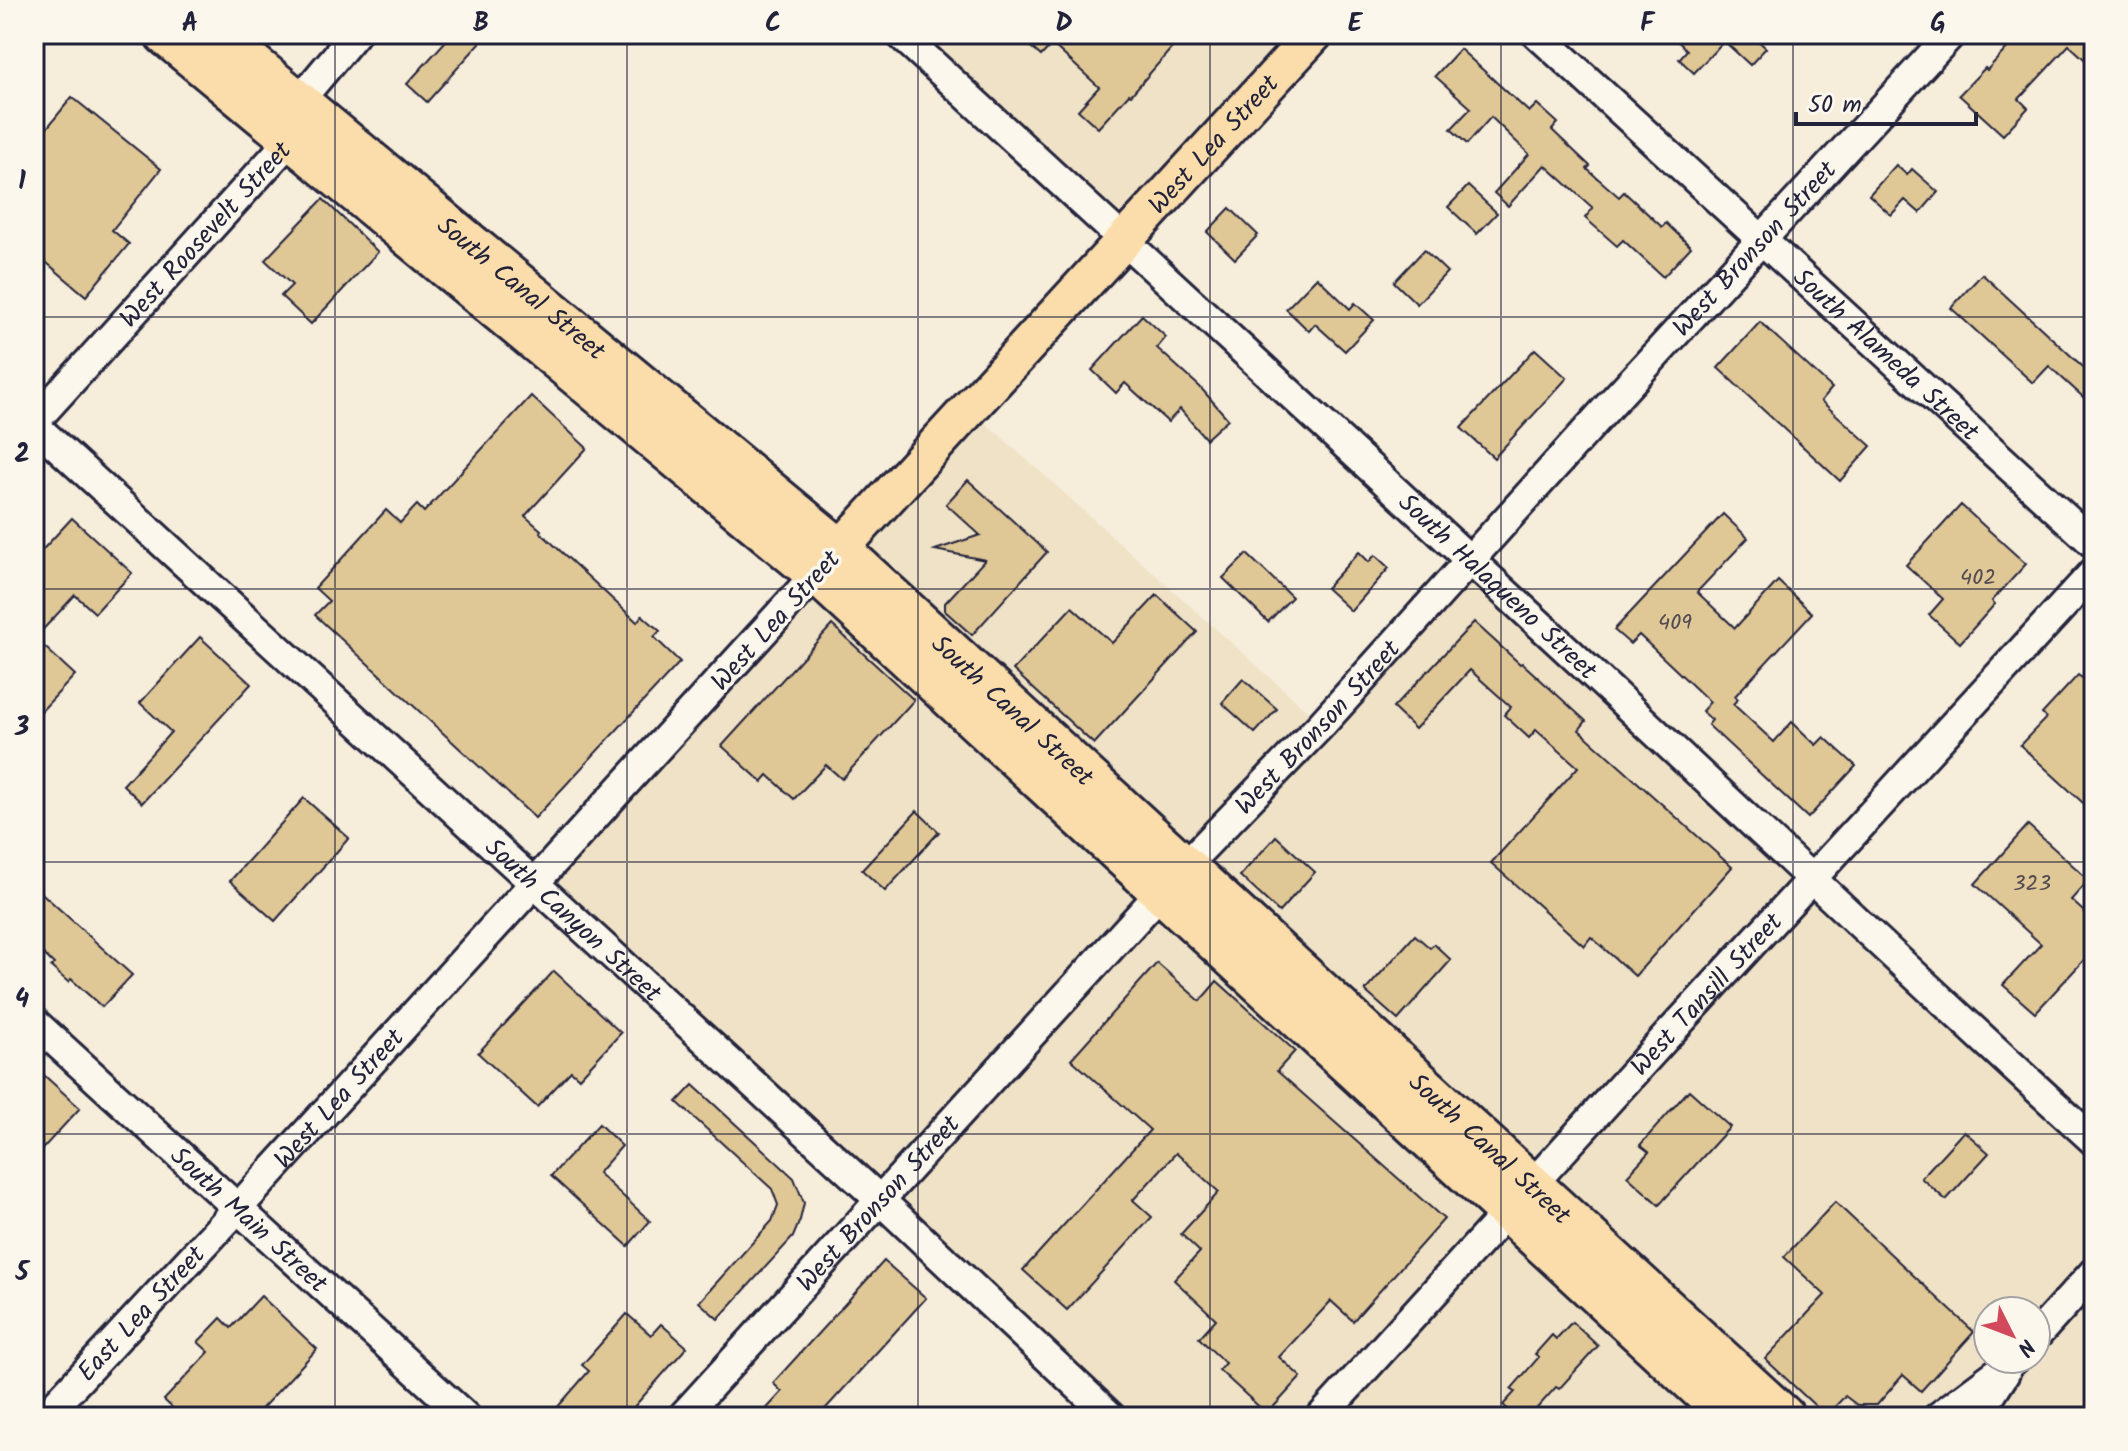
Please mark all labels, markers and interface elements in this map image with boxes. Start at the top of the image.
text: A [182,3,198,45]
text: B [473,3,489,45]
text: C [765,3,781,45]
text: D [1055,3,1073,45]
text: E [1348,3,1364,45]
text: F [1640,3,1656,45]
text: G [1930,3,1946,45]
street label: West Lea Street [1139,65,1291,225]
scale bar [1796,76,1976,126]
text: 50 m [1808,86,1862,125]
street label: West Roosevelt Street [110,131,303,339]
street label: West Bronson Street [1663,151,1849,347]
text: 1 [18,161,26,203]
street label: South Canal Street [426,206,615,373]
street label: South Alameda Street [1782,259,1989,453]
text: 2 [14,434,30,476]
street label: South Halagueno Street [1388,484,1607,692]
street label: West Lea Street [701,540,852,702]
house number: 402 [1960,561,1996,596]
house number: 409 [1658,606,1692,641]
street label: South Canal Street [920,625,1104,798]
street label: West Bronson Street [1226,630,1412,826]
text: 3 [14,707,29,749]
street label: South Canyon Street [474,828,671,1014]
house number: 323 [2013,867,2051,902]
street label: West Tansill Street [1621,903,1794,1087]
text: 4 [15,979,29,1021]
street label: West Lea Street [264,1019,416,1179]
street label: South Canal Street [1398,1063,1581,1236]
street label: West Bronson Street [787,1105,972,1302]
street label: South Main Street [160,1137,337,1305]
street label: East Lea Street [68,1236,217,1392]
text: 5 [14,1252,30,1294]
north arrow [1972,1295,2052,1375]
text: N [2007,1330,2043,1364]

